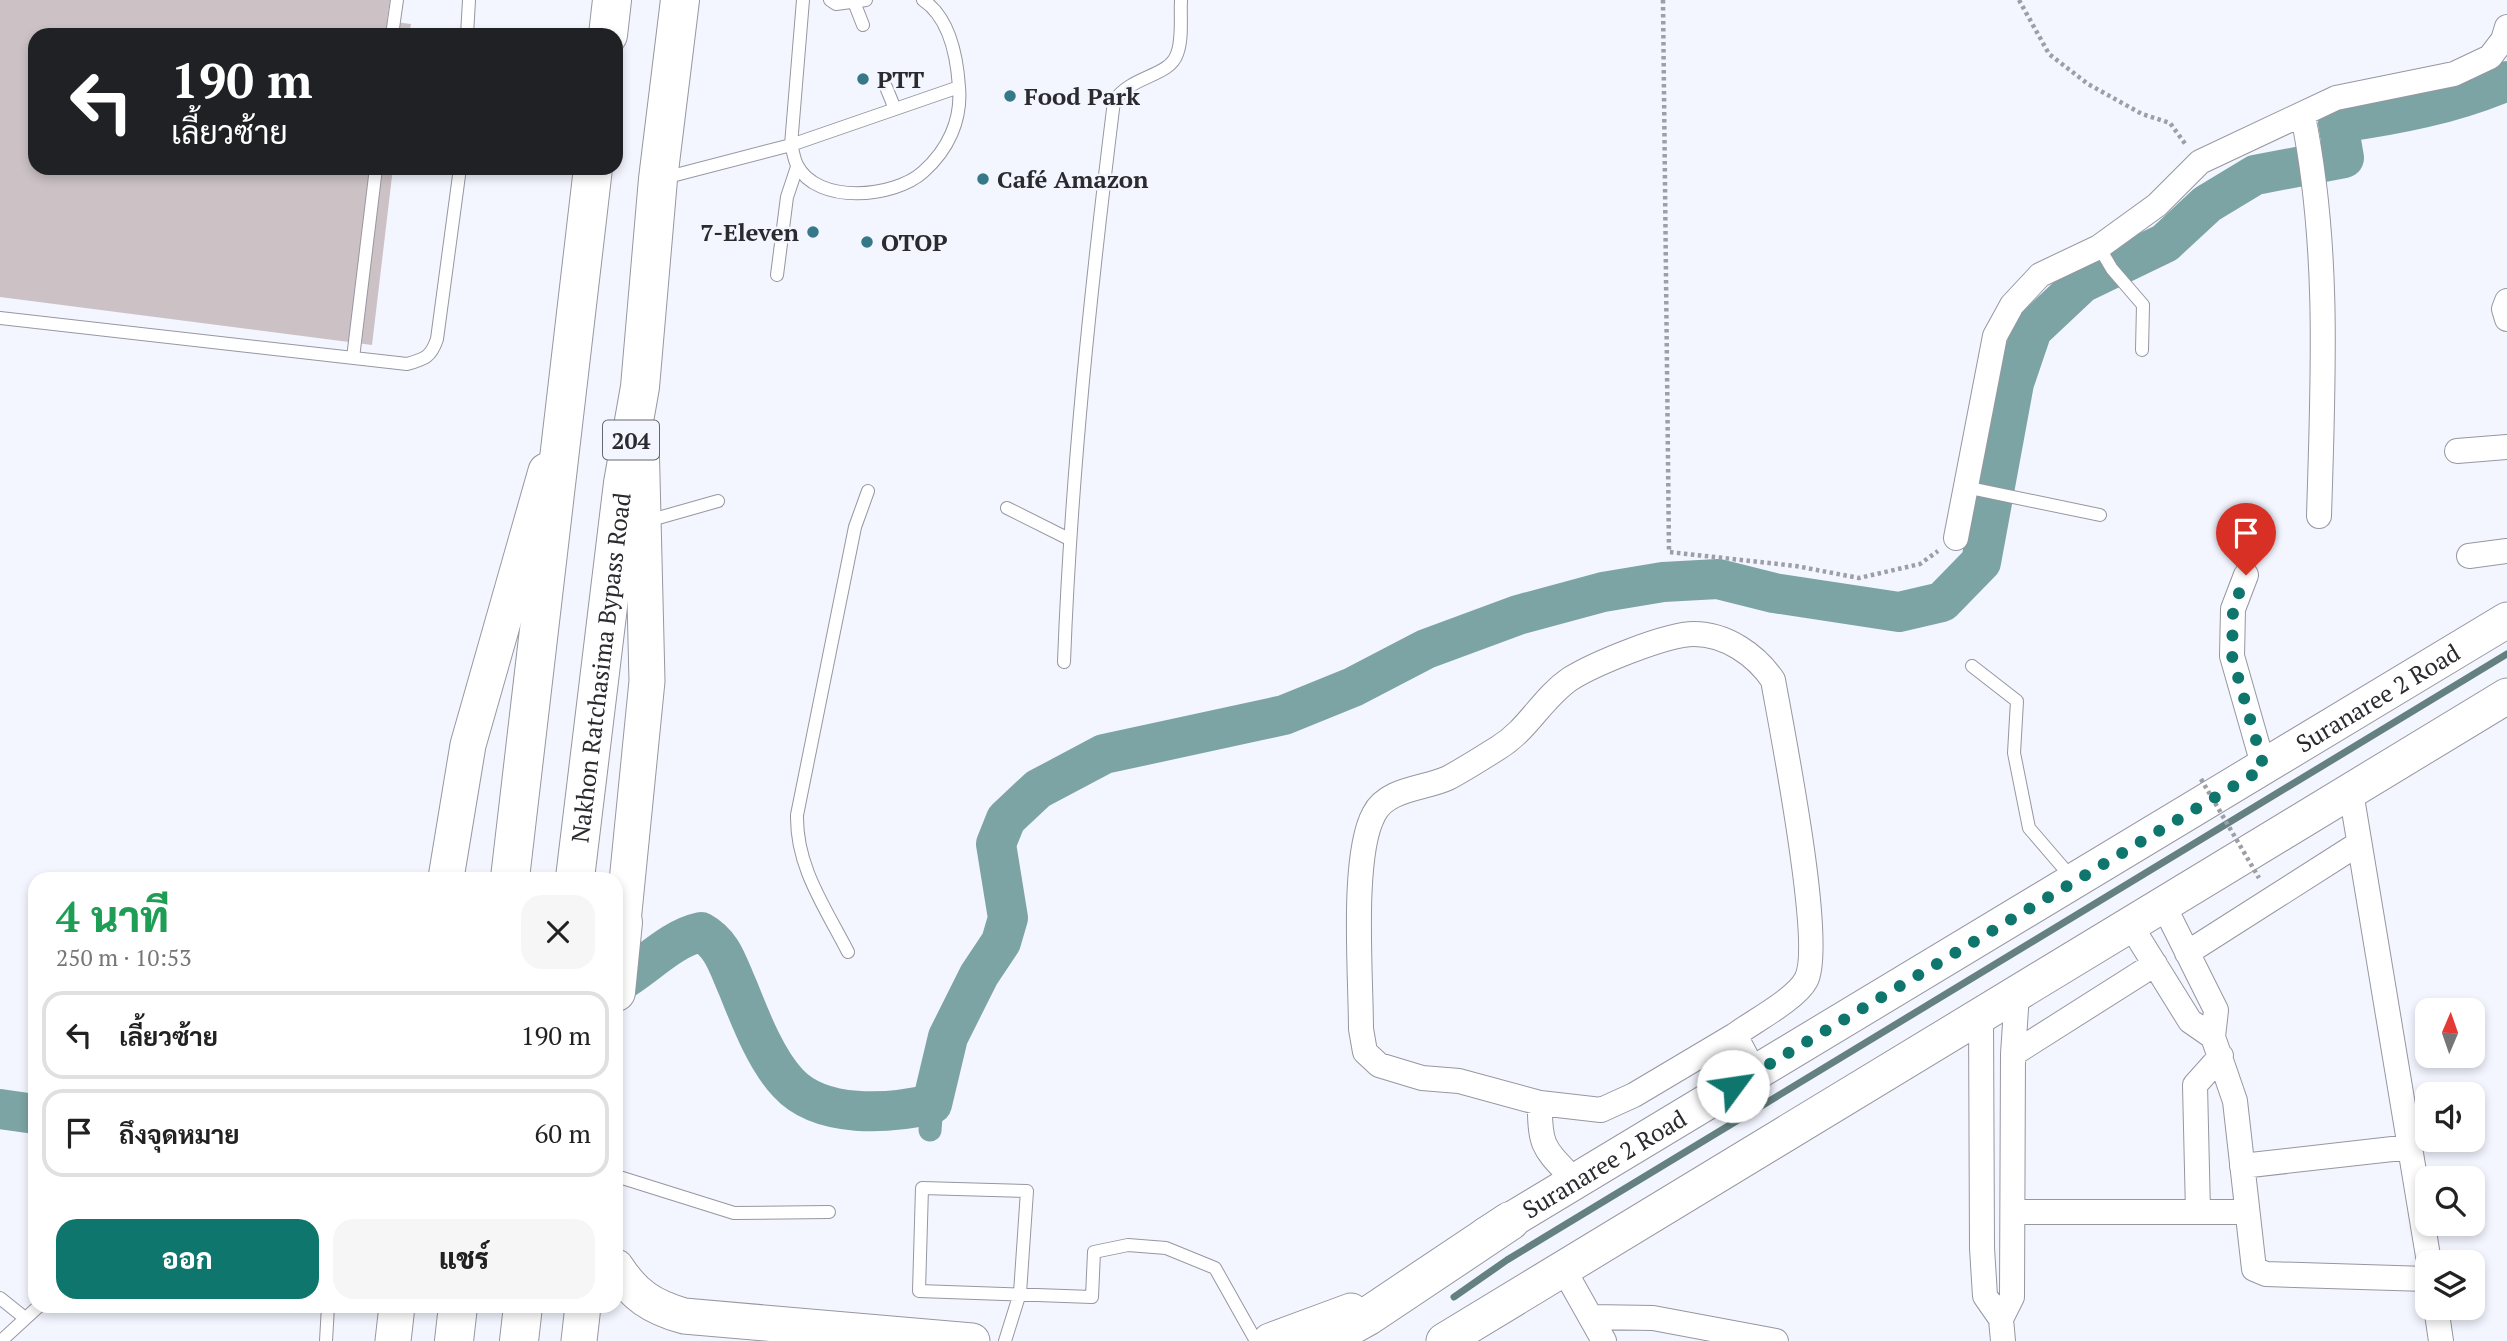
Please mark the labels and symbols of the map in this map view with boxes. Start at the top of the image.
place label: PTT [877,63,924,95]
marker: PTT [855,71,871,87]
place label: Food Park [1024,80,1140,112]
marker: Food Park [1002,88,1018,104]
place label: Café Amazon [997,163,1149,195]
marker: Café Amazon [975,171,991,187]
place label: 7-Eleven [700,216,800,248]
marker: 7-Eleven [805,224,821,240]
place label: OTOP [881,226,948,258]
marker: OTOP [859,234,875,250]
road number: 204 [603,420,659,460]
street label: Nakhon Ratchasima Bypass Road [563,491,638,844]
pin [2216,503,2276,575]
street label: Suranaree 2 Road [2290,636,2466,760]
north arrow [2415,998,2485,1068]
position arrow [1696,1049,1770,1123]
street label: Suranaree 2 Road [1516,1102,1692,1225]

